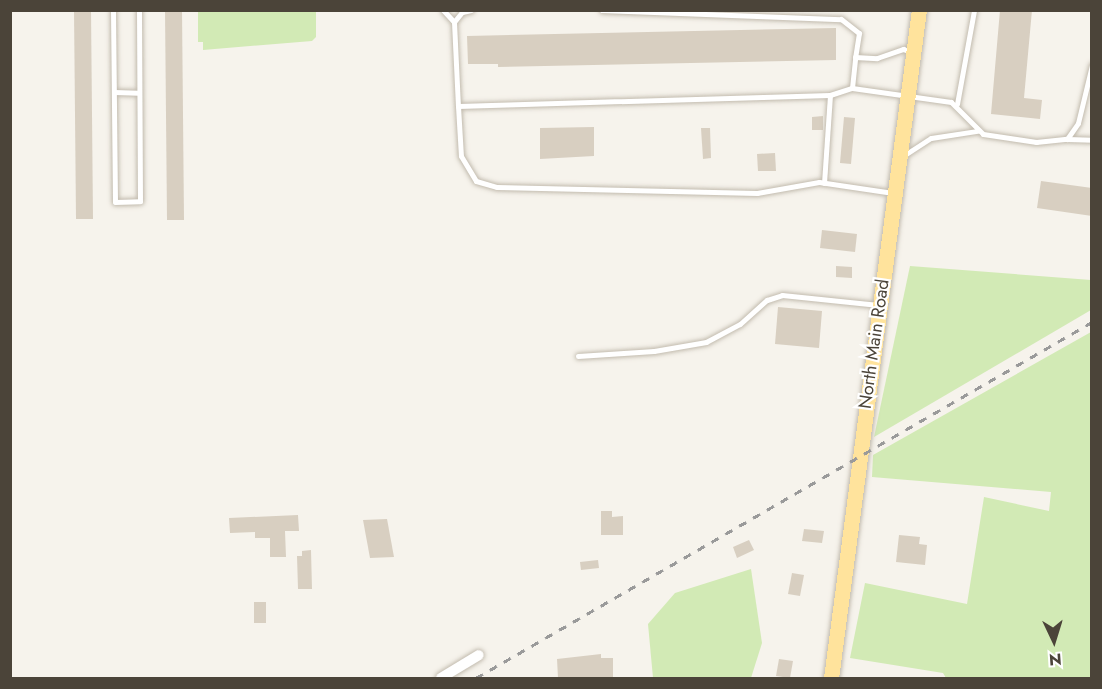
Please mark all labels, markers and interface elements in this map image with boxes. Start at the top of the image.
street label: North Main Road [854,278,894,410]
north arrow [1024,611,1084,671]
text: N [1048,648,1062,671]

